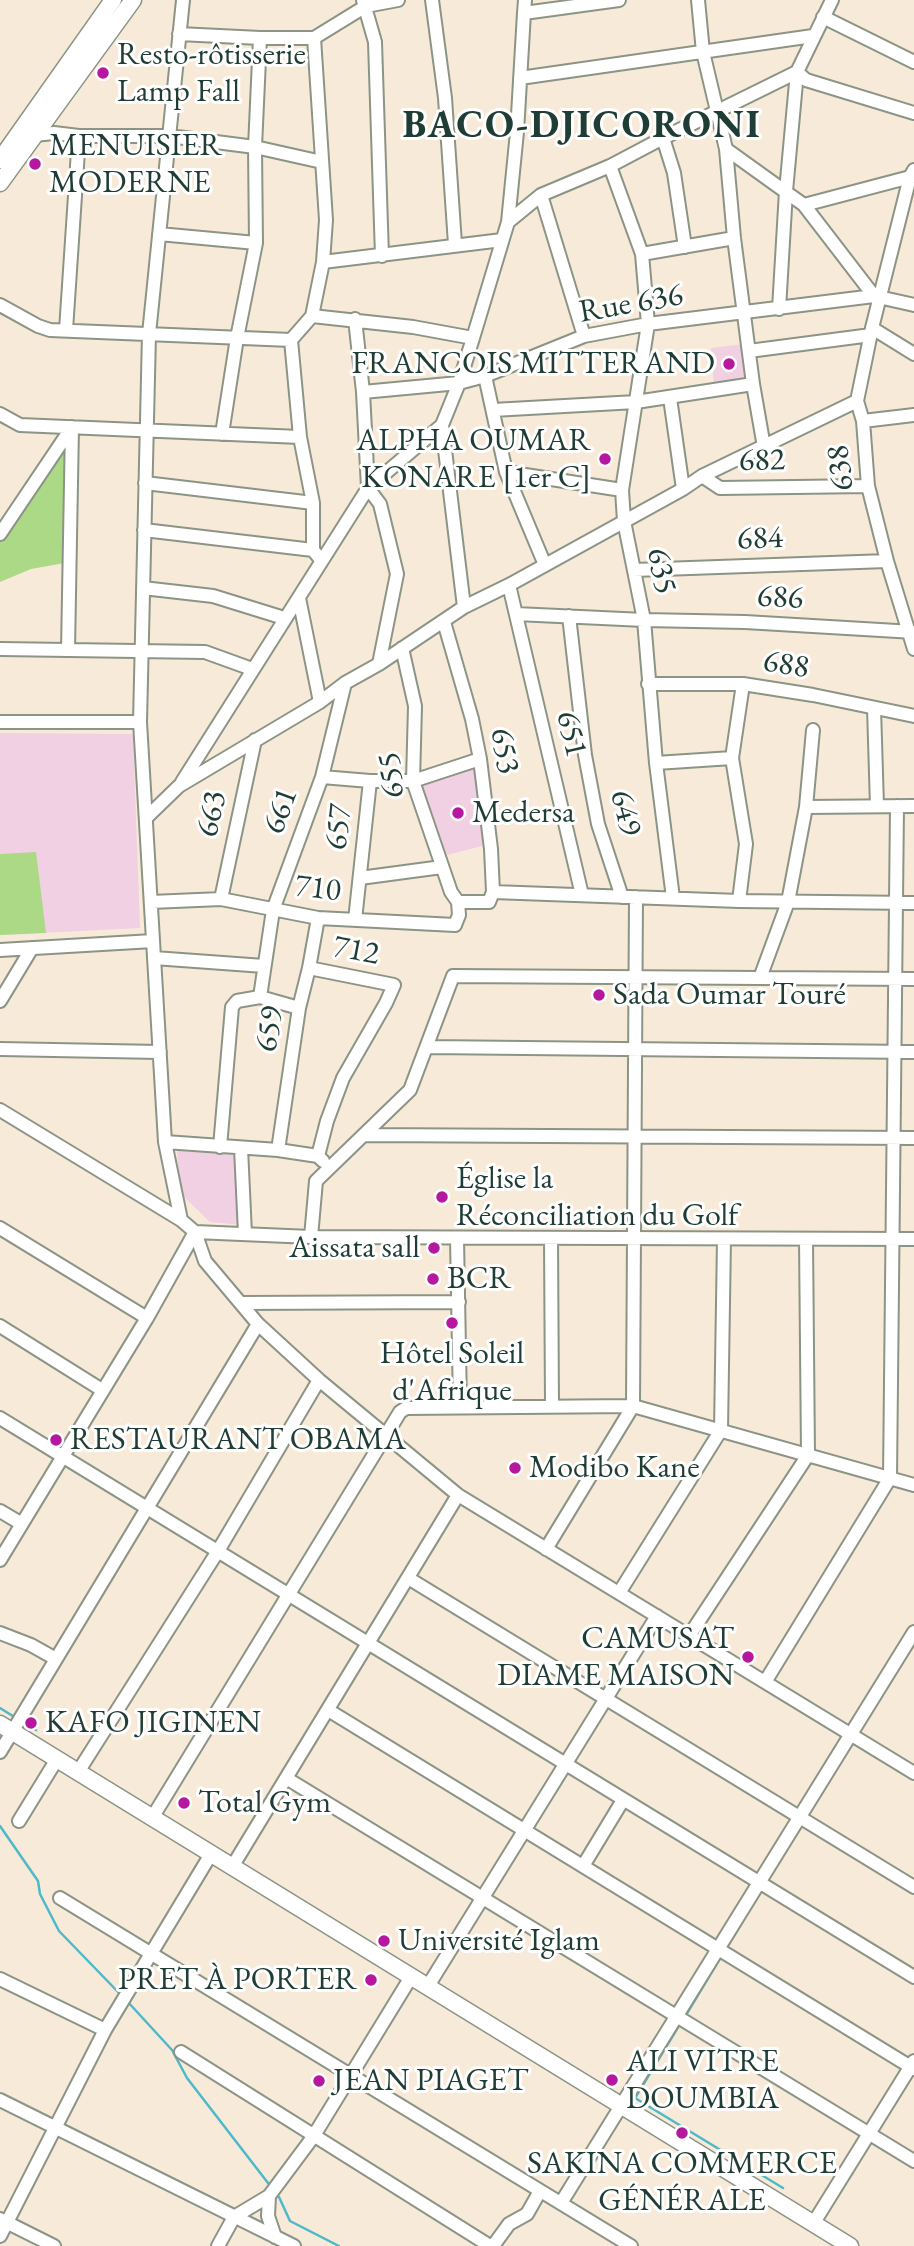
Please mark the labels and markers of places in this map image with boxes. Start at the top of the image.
place label: Resto-rôtisserie Lamp Fall [117,36,306,111]
marker: Resto-rôtisserie Lamp Fall [95,65,111,81]
place label: MENUISIER MODERNE [49,127,222,202]
marker: MENUISIER MODERNE [27,156,43,172]
place label: FRANCOIS MITTERAND [351,345,715,383]
marker: FRANCOIS MITTERAND [721,356,737,372]
place label: ALPHA OUMAR KONARE [1er C] [356,422,591,497]
marker: ALPHA OUMAR KONARE [1er C] [597,451,613,467]
place label: Medersa [472,794,575,832]
marker: Medersa [450,805,466,821]
place label: Sada Oumar Touré [613,976,846,1014]
marker: Sada Oumar Touré [591,987,607,1003]
place label: Église la Réconciliation du Golf [456,1160,738,1235]
marker: Église la Réconciliation du Golf [434,1189,450,1205]
place label: Aissata sall [289,1229,420,1267]
marker: Aissata sall [426,1240,442,1256]
place label: BCR [447,1260,511,1298]
marker: BCR [425,1271,441,1287]
marker: Hôtel Soleil d'Afrique [444,1315,460,1331]
place label: Hôtel Soleil d'Afrique [380,1335,524,1410]
place label: RESTAURANT OBAMA [70,1421,406,1459]
marker: RESTAURANT OBAMA [48,1432,64,1448]
place label: Modibo Kane [529,1449,700,1487]
marker: Modibo Kane [507,1460,523,1476]
place label: CAMUSAT DIAME MAISON [497,1620,734,1695]
marker: CAMUSAT DIAME MAISON [740,1649,756,1665]
place label: KAFO JIGINEN [45,1704,261,1742]
marker: KAFO JIGINEN [23,1715,39,1731]
place label: Total Gym [198,1784,331,1822]
marker: Total Gym [176,1795,192,1811]
place label: Université Iglam [398,1922,600,1960]
marker: Université Iglam [376,1933,392,1949]
place label: PRET À PORTER [118,1961,357,1999]
marker: PRET À PORTER [363,1972,379,1988]
place label: ALI VITRE DOUMBIA [626,2043,779,2118]
place label: JEAN PIAGET [333,2062,528,2100]
marker: ALI VITRE DOUMBIA [604,2072,620,2088]
marker: JEAN PIAGET [311,2073,327,2089]
marker: SAKINA COMMERCE GÉNÉRALE [674,2125,690,2141]
place label: SAKINA COMMERCE GÉNÉRALE [527,2145,837,2220]

